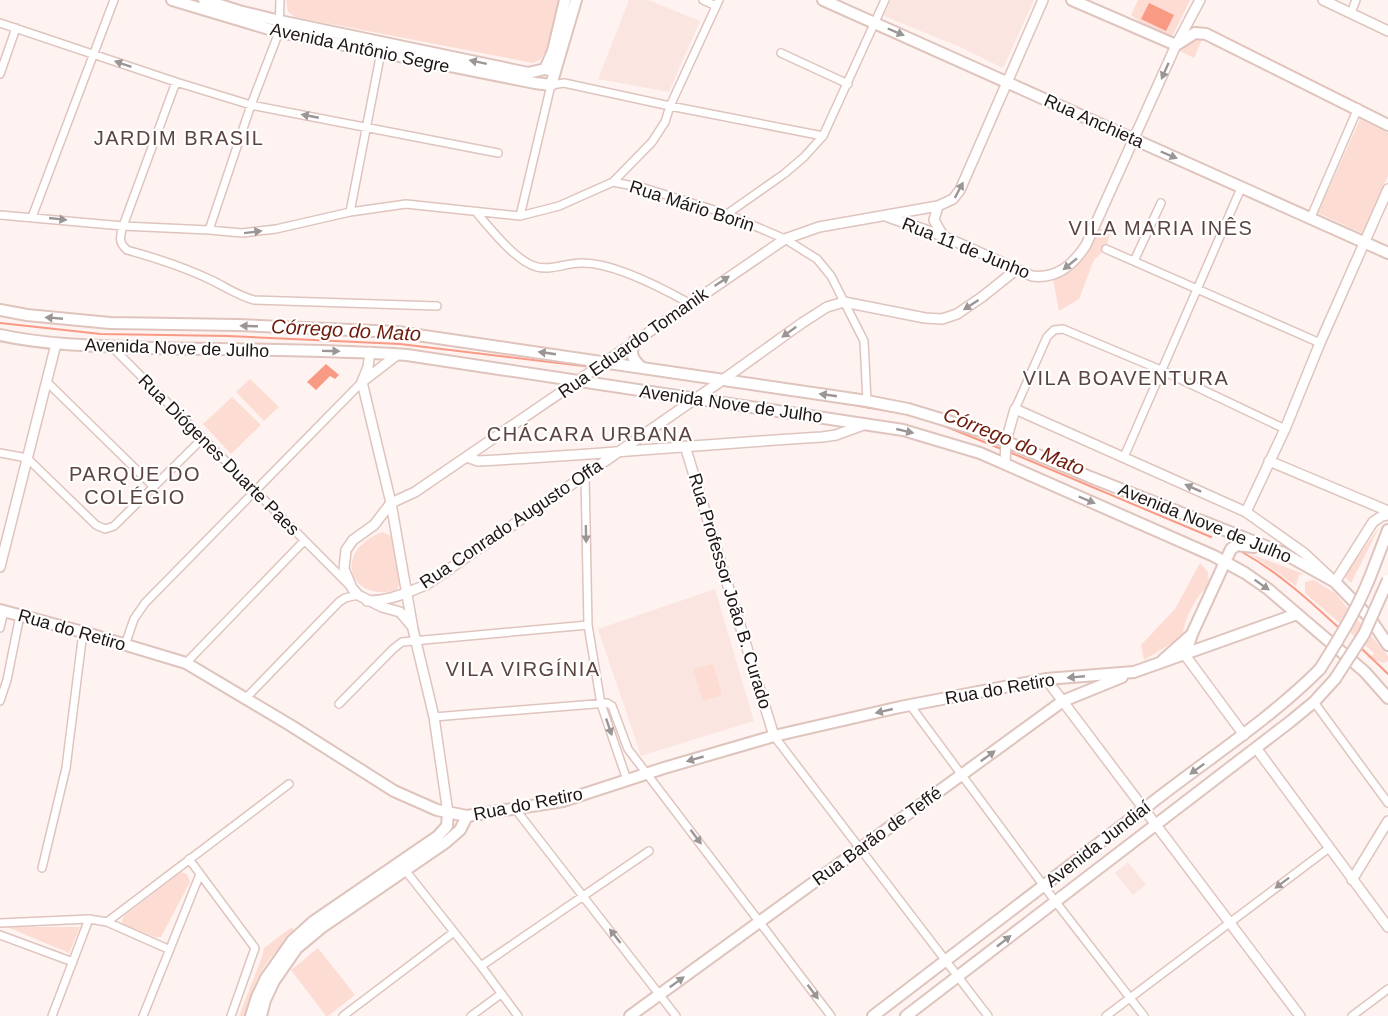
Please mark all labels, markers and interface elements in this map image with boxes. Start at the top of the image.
street label: Avenida Antônio Segre [269,19,451,77]
one-way arrow [887,27,905,37]
one-way arrow [468,56,487,66]
one-way arrow [114,58,132,68]
one-way arrow [1160,63,1169,80]
street label: Rua Anchieta [1041,90,1148,152]
one-way arrow [300,111,319,120]
district label: JARDIM BRASIL [94,127,264,149]
one-way arrow [1161,150,1179,160]
street label: Rua Mário Borin [627,176,757,236]
one-way arrow [954,181,964,198]
street label: Rua 11 de Junho [899,213,1033,283]
one-way arrow [49,214,68,224]
district label: VILA MARIA INÊS [1069,217,1253,239]
one-way arrow [243,227,262,237]
one-way arrow [1063,257,1078,270]
one-way arrow [714,275,730,287]
street label: Rua Eduardo Tomanik [554,283,712,402]
one-way arrow [963,299,979,310]
one-way arrow [45,313,64,323]
water label: Córrego do Mato [270,315,422,345]
one-way arrow [239,321,258,330]
one-way arrow [782,326,798,338]
street label: Avenida Nove de Julho [84,335,270,361]
one-way arrow [321,346,340,356]
one-way arrow [538,348,557,357]
district label: VILA BOAVENTURA [1023,367,1229,389]
street label: Rua Diógenes Duarte Paes [134,370,304,540]
street label: Avenida Nove de Julho [638,381,824,427]
one-way arrow [818,390,837,399]
water label: Córrego do Mato [940,403,1088,479]
district label: CHÁCARA URBANA [487,423,693,445]
one-way arrow [896,427,915,436]
street label: Rua Conrado Augusto Offa [416,455,607,593]
district label: PARQUE DO COLÉGIO [69,463,201,508]
street label: Rua Professor João B. Curado [685,471,775,711]
street label: Avenida Nove de Julho [1116,479,1294,567]
one-way arrow [1185,483,1202,492]
one-way arrow [1078,496,1096,505]
one-way arrow [581,525,591,544]
one-way arrow [1253,579,1269,591]
street label: Rua do Retiro [16,605,128,655]
district label: VILA VIRGÍNIA [445,658,601,680]
street label: Rua do Retiro [944,670,1056,708]
one-way arrow [1067,672,1086,682]
one-way arrow [875,706,893,716]
one-way arrow [604,718,614,736]
one-way arrow [979,750,995,762]
one-way arrow [686,755,704,764]
one-way arrow [1189,763,1204,775]
street label: Rua Barão de Teffé [809,783,945,889]
street label: Rua do Retiro [472,784,584,824]
street label: Avenida Jundiaí [1041,797,1155,891]
one-way arrow [689,829,701,844]
one-way arrow [1275,877,1291,889]
one-way arrow [609,929,621,944]
one-way arrow [996,934,1012,947]
one-way arrow [669,976,685,988]
one-way arrow [807,984,819,1000]

